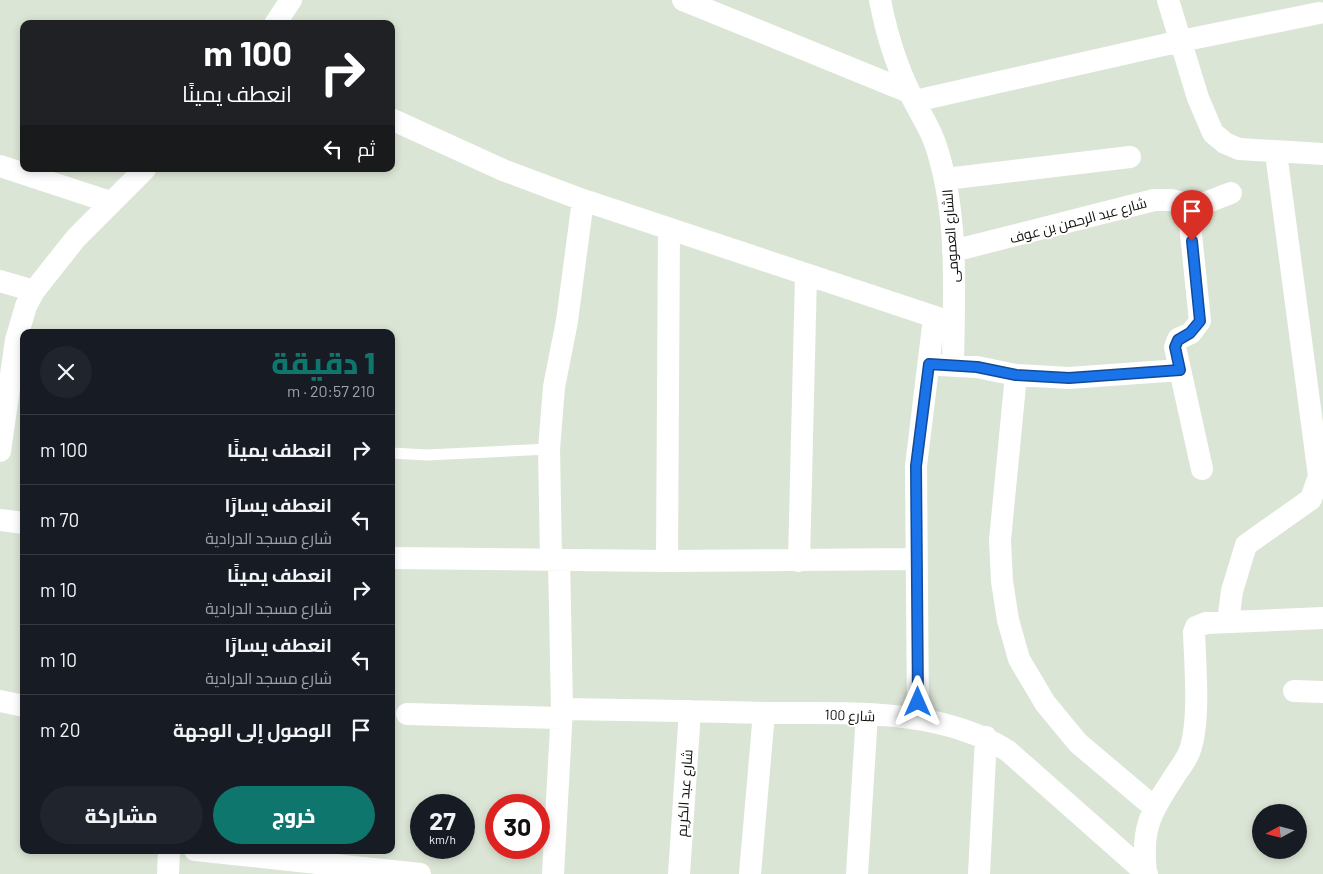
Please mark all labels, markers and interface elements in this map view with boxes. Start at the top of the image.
text: 100 m [203,31,292,73]
icon: right [310,40,375,105]
text: انعطف يمينًا [182,80,292,106]
icon: left [319,135,347,163]
text: ثم [357,137,375,160]
street label: الشارع العمومى [938,189,963,283]
pin [1171,190,1213,241]
street label: شارع عبد الرحمن بن عوف [1008,193,1149,247]
icon: arrive [1178,197,1206,225]
text: 1 دقيقة [271,344,375,380]
button: close [40,346,92,398]
text: 210 m · 20:57 [287,381,375,400]
icon: right [347,436,375,464]
text: 100 m [40,438,88,461]
text: انعطف يمينًا [227,438,332,461]
text: انعطف يسارًا [225,493,332,516]
icon: left [347,506,375,534]
text: 70 m [40,508,79,531]
text: شارع مسجد الدرادية [205,528,332,547]
text: انعطف يمينًا [227,563,332,586]
icon: right [347,576,375,604]
text: 10 m [40,578,77,601]
text: شارع مسجد الدرادية [205,598,332,617]
text: انعطف يسارًا [225,633,332,656]
icon: left [347,646,375,674]
text: 10 m [40,648,77,671]
text: شارع مسجد الدرادية [205,668,332,687]
position arrow [891,675,943,727]
street label: شارع 100 [824,706,876,725]
icon: arrive [347,716,375,744]
text: 20 m [40,718,80,741]
text: الوصول إلى الوجهة [173,718,332,741]
street label: شارع عبد الكريم [672,749,698,837]
button: مشاركة [40,786,203,844]
button: خروج [213,786,375,844]
speed limit sign: 30 [485,794,550,859]
north arrow [1252,804,1308,859]
map controls [1252,804,1307,859]
text: 27 [429,805,456,835]
text: km/h [429,832,456,846]

